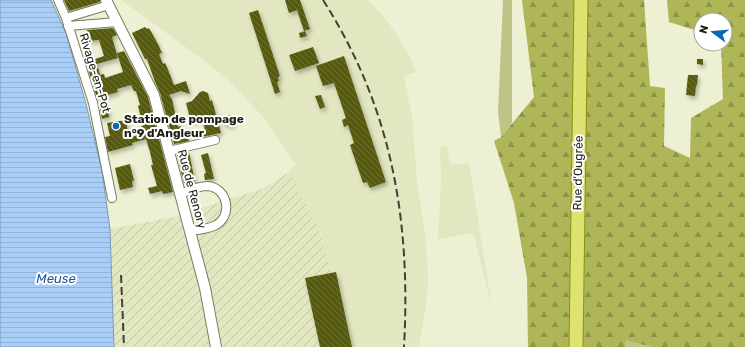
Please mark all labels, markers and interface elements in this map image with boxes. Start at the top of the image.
north arrow [693,12,733,52]
text: N [697,24,711,35]
street label: Rivage-en-Pot [76,32,114,115]
place label: Station de pompage n°9 d'Angleur [124,112,244,140]
marker: Station de pompage n°9 d'Angleur [111,121,121,131]
street label: Rue d'Ougrée [570,135,586,211]
street label: Rue de Renory [175,148,209,230]
water label: Meuse [36,271,76,286]

